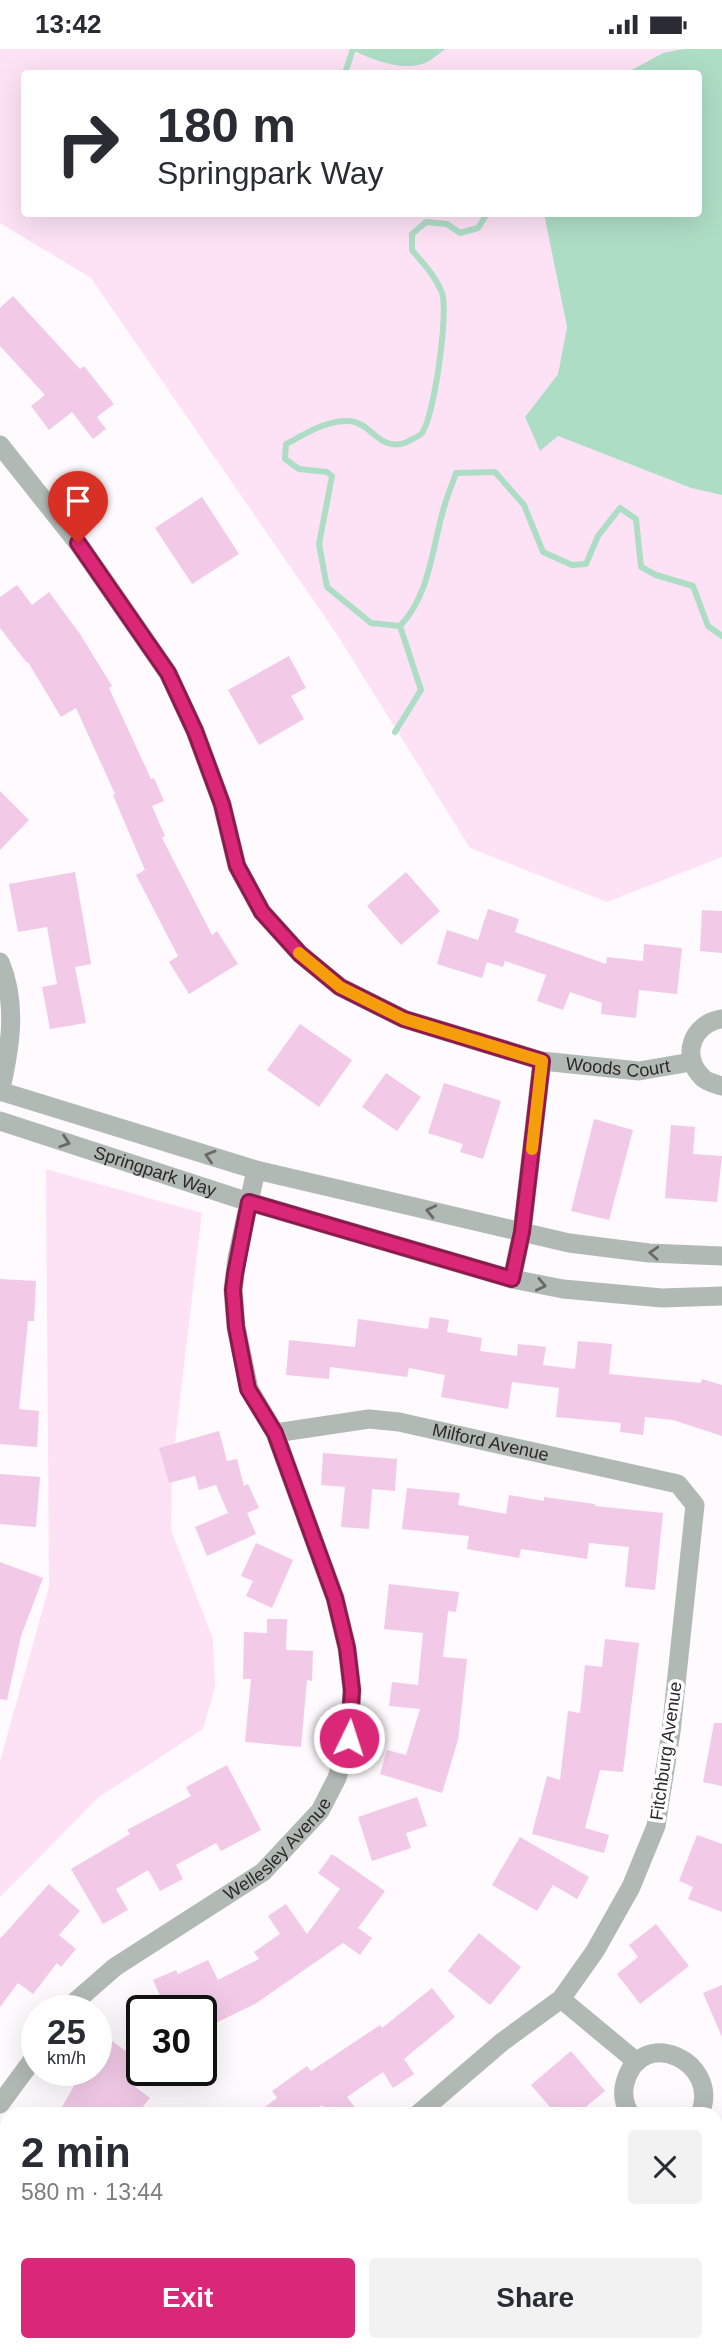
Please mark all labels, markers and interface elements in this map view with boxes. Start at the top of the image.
text: 13:42 [35,9,102,39]
icon: right [42,98,133,189]
text: 180 m [157,98,296,152]
text: Springpark Way [157,155,383,191]
pin [48,471,108,543]
icon: arrive [59,482,97,520]
street label: Woods Court [565,1054,672,1081]
one-way arrow [58,1134,71,1148]
street label: Springpark Way [91,1142,219,1201]
one-way arrow [204,1149,216,1164]
one-way arrow [425,1205,437,1219]
one-way arrow [648,1246,659,1261]
one-way arrow [535,1276,547,1291]
street label: Milford Avenue [430,1420,551,1465]
street label: Fitchburg Avenue [646,1680,686,1822]
position arrow [312,1701,386,1775]
street label: Wellesley Avenue [220,1794,335,1904]
speed limit sign: 30 [126,1995,217,2086]
text: 25 [47,2012,86,2051]
text: km/h [47,2048,86,2068]
text: 2 min [21,2129,131,2176]
button: close [628,2130,702,2204]
text: 580 m · 13:44 [21,2179,163,2205]
button: Exit [21,2258,355,2338]
button: Share [369,2258,702,2338]

